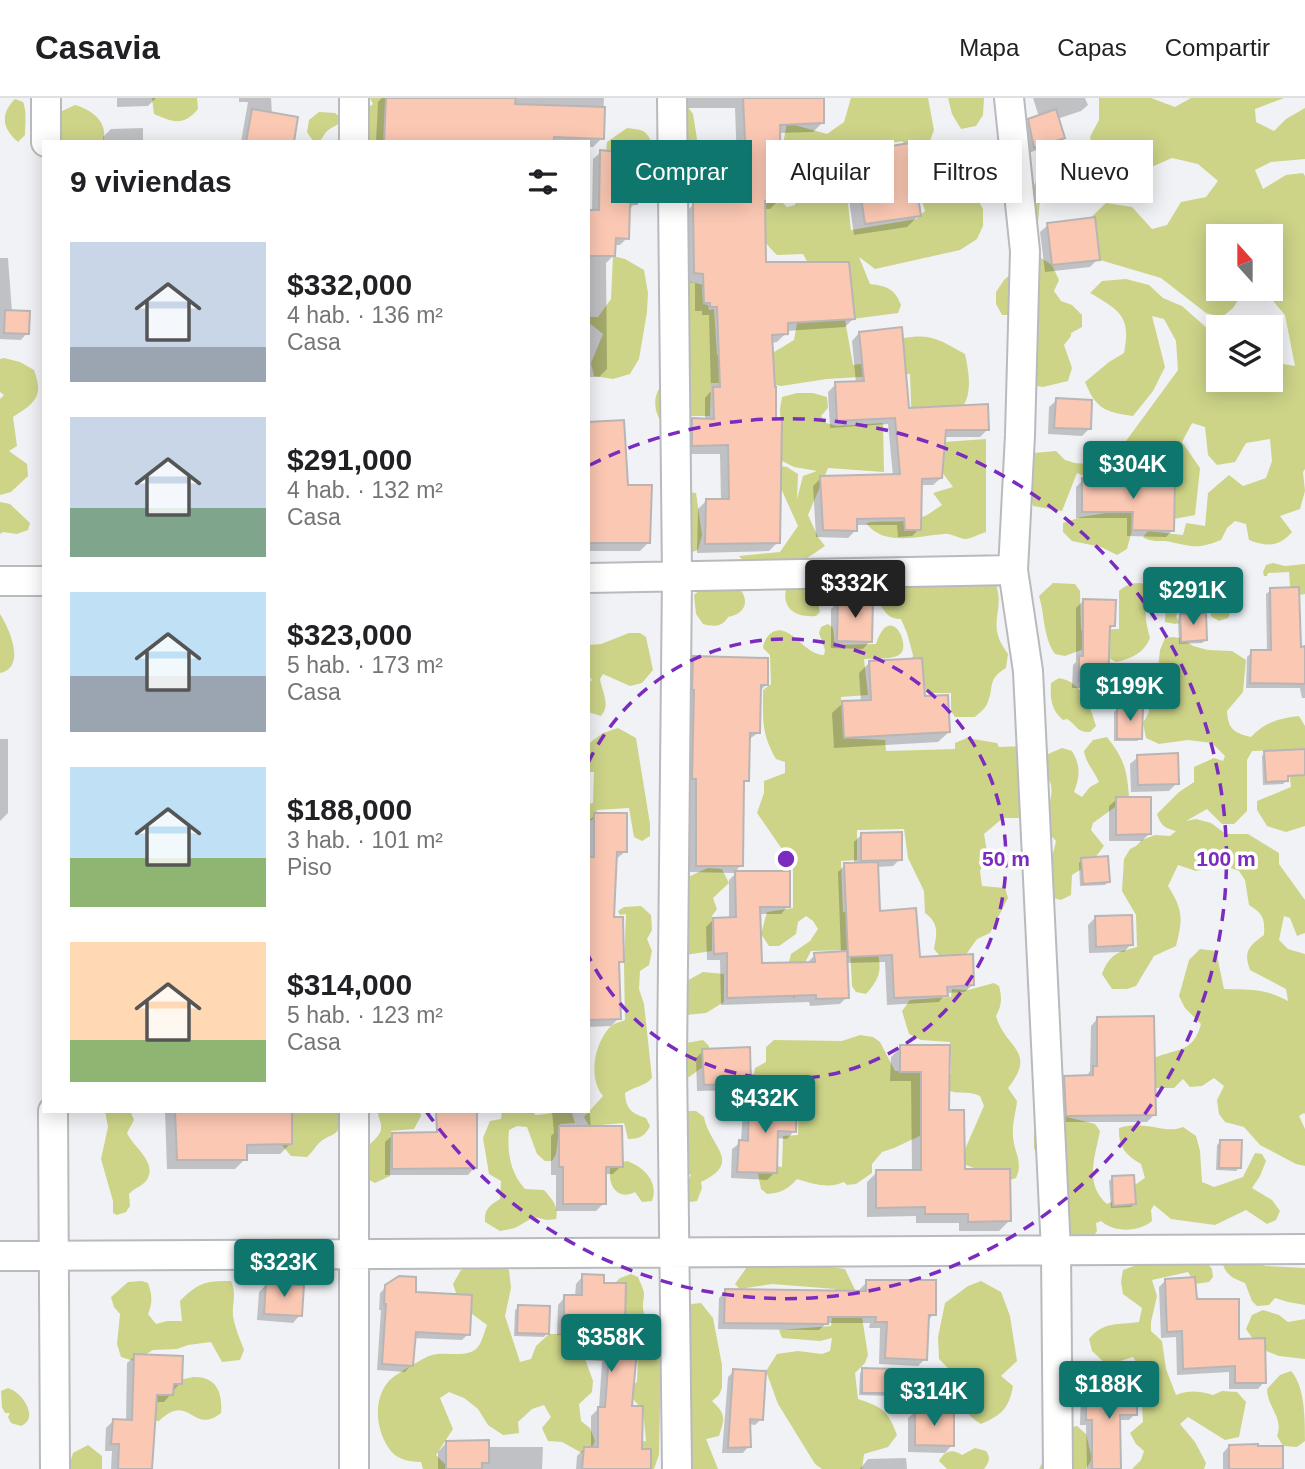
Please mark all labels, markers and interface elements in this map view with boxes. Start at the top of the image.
text: Casavia [35,29,160,66]
text: Mapa [959,34,1019,61]
text: Capas [1057,34,1127,61]
text: Compartir [1165,34,1270,61]
chip: Comprar [611,140,752,203]
chip: Alquilar [766,140,894,203]
chip: Filtros [908,140,1022,203]
chip: Nuevo [1036,140,1153,203]
icon: filters [524,163,562,201]
text: 9 viviendas [70,165,232,198]
north arrow [1206,224,1283,301]
map controls [1206,224,1283,392]
text: $332,000 [287,268,412,301]
icon: home [126,270,210,354]
text: 4 hab. · 136 m² [287,302,443,328]
button: layers [1206,315,1283,392]
text: Casa [287,329,341,355]
pin: $304K [1084,442,1182,501]
text: $291,000 [287,443,412,476]
icon: home [126,445,210,529]
text: $304K [1099,451,1167,477]
text: 4 hab. · 132 m² [287,477,443,503]
text: Casa [287,504,341,530]
pin: $332K [806,560,904,620]
pin: $291K [1144,568,1242,627]
text: $332K [821,570,889,596]
text: $291K [1159,577,1227,603]
text: $323,000 [287,618,412,651]
icon: home [126,620,210,704]
text: 5 hab. · 173 m² [287,652,443,678]
pin: $199K [1081,664,1179,723]
text: $199K [1096,673,1164,699]
text: Casa [287,679,341,705]
text: $188,000 [287,793,412,826]
icon: home [126,795,210,879]
text: 3 hab. · 101 m² [287,827,443,853]
centre of rings [774,847,798,871]
text: 50 m [982,847,1030,870]
text: 100 m [1196,847,1256,870]
text: Piso [287,854,332,880]
text: $314,000 [287,968,412,1001]
icon: home [126,970,210,1054]
text: 5 hab. · 123 m² [287,1002,443,1028]
text: Casa [287,1029,341,1055]
pin: $432K [716,1076,814,1135]
text: $432K [731,1085,799,1111]
pin: $323K [235,1240,333,1299]
text: $323K [250,1249,318,1275]
pin: $358K [562,1314,660,1374]
text: $358K [577,1324,645,1350]
pin: $188K [1060,1362,1158,1421]
pin: $314K [885,1368,983,1428]
text: $188K [1075,1371,1143,1397]
text: $314K [900,1378,968,1404]

